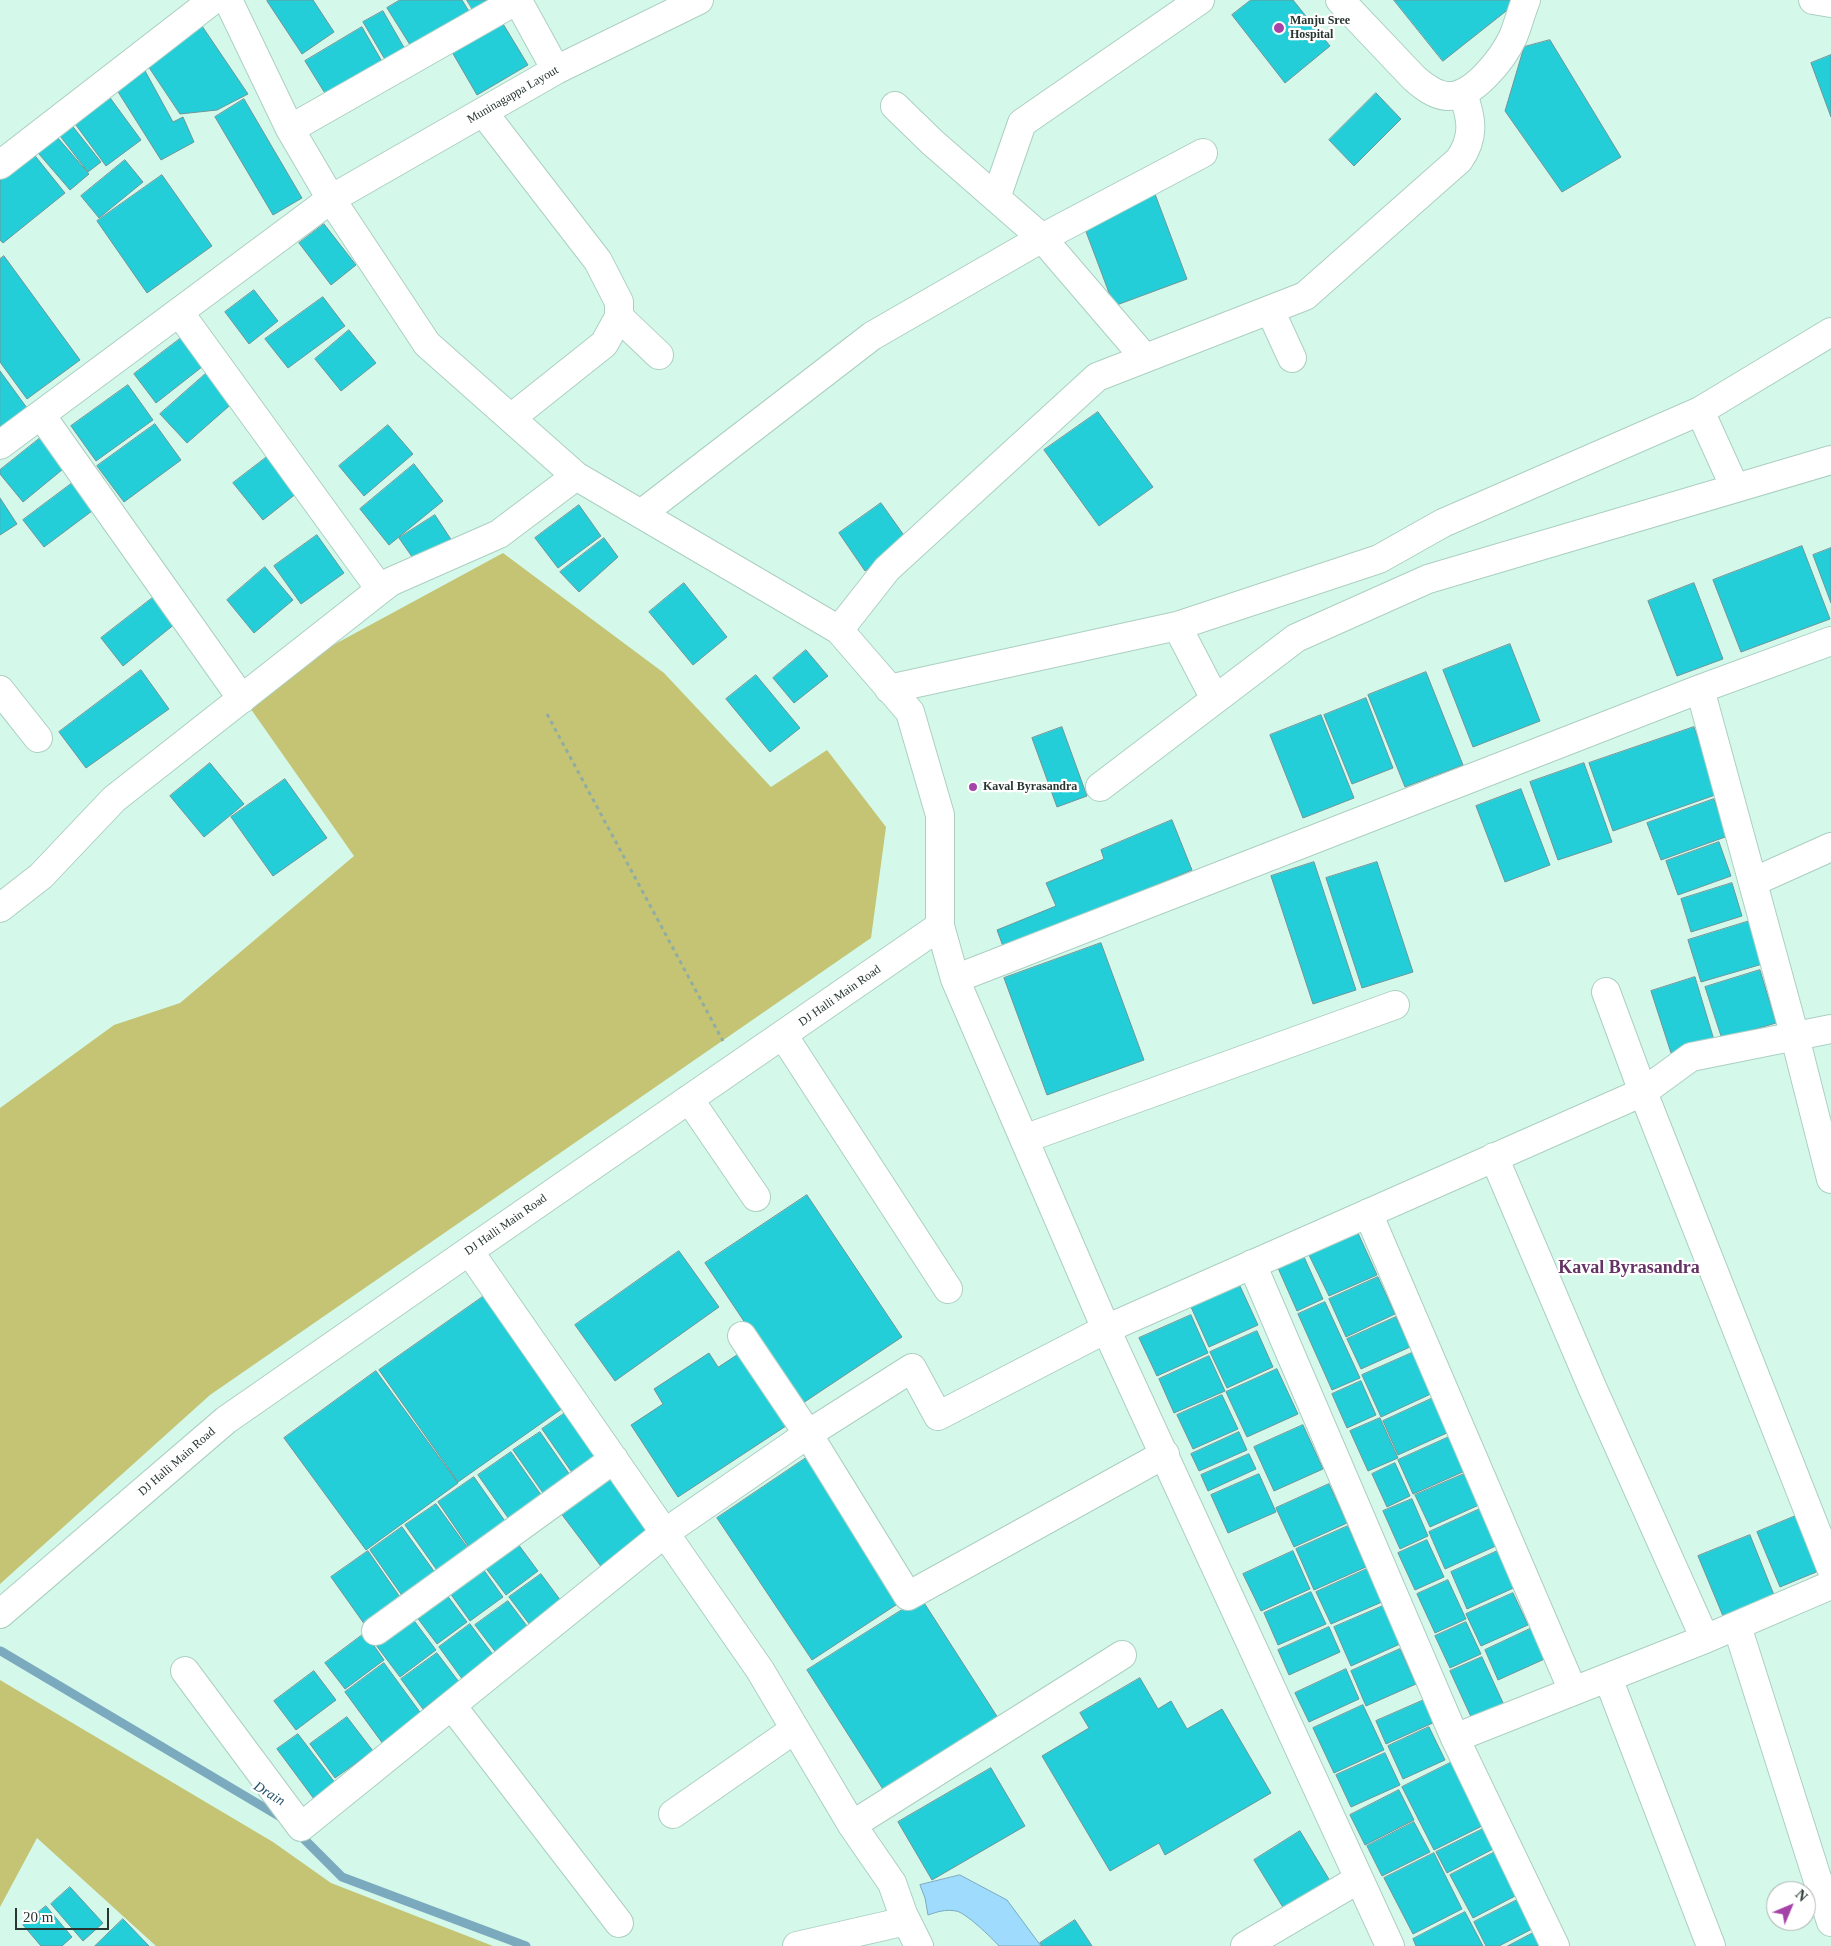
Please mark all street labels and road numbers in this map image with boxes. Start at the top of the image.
street label: Muninagappa Layout [465,63,561,127]
street label: DJ Halli Main Road [796,962,884,1030]
street label: DJ Halli Main Road [462,1191,550,1259]
street label: DJ Halli Main Road [136,1425,218,1499]

